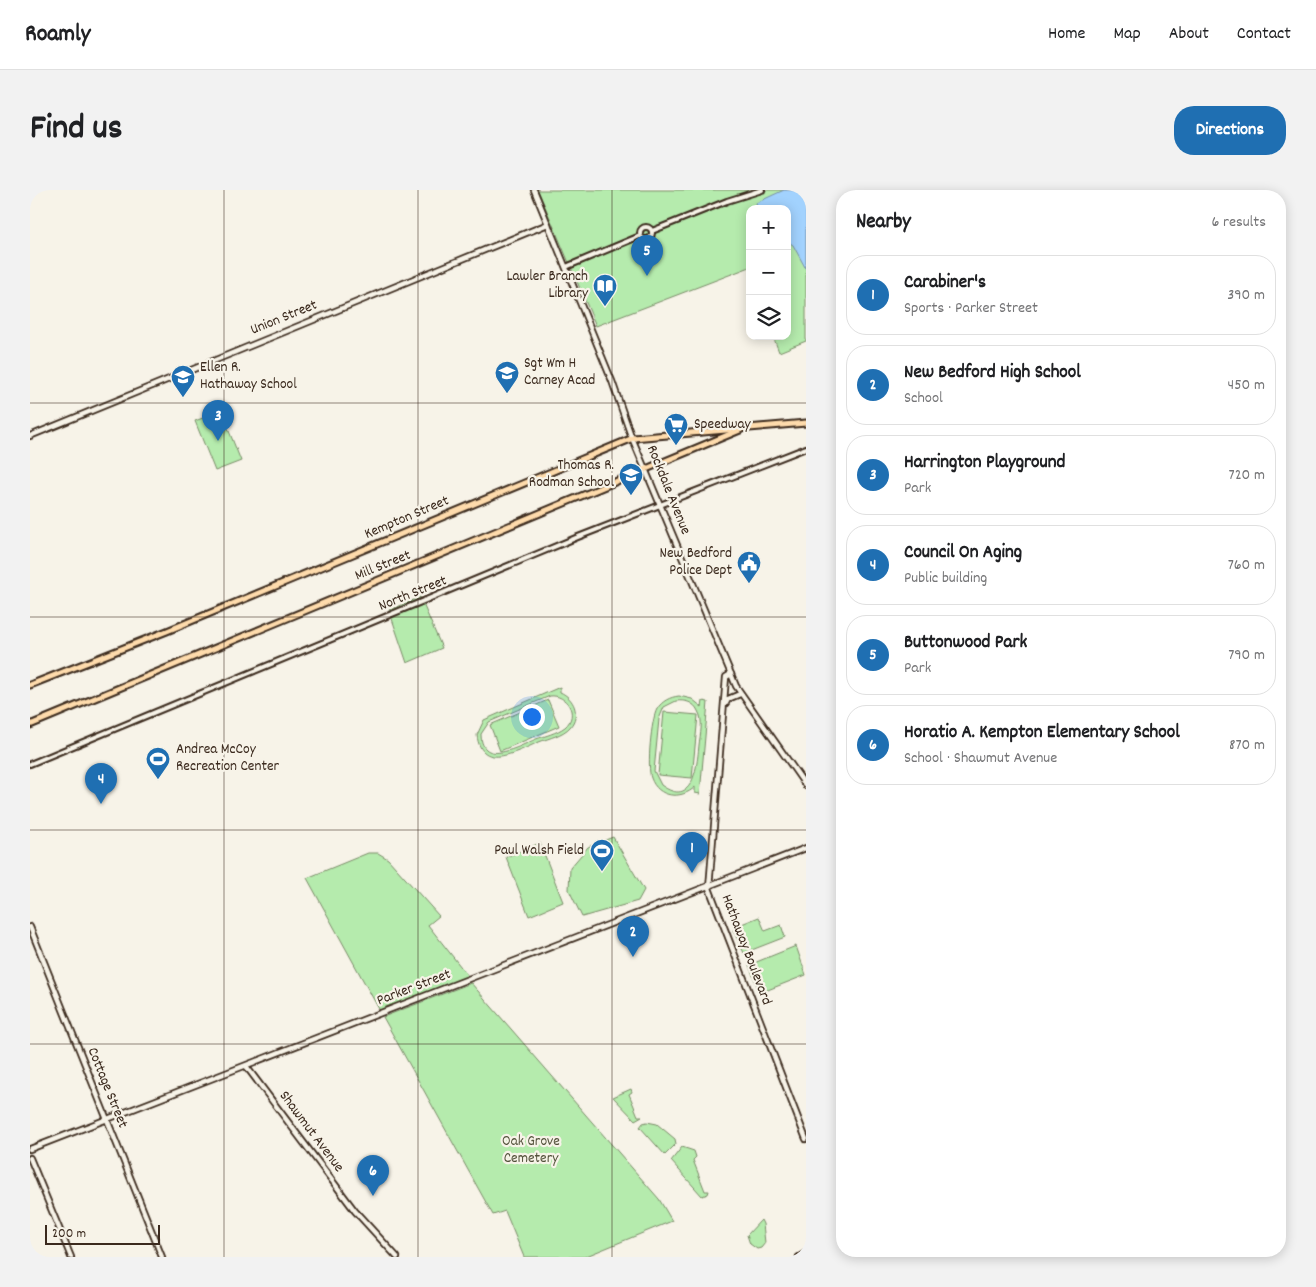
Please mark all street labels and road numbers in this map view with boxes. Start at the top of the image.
street label: Union Street [247,294,321,341]
street label: Rockdale Avenue [640,442,696,538]
street label: Kempton Street [361,490,453,546]
street label: Mill Street [352,545,415,587]
street label: North Street [376,570,451,618]
street label: Hathaway Boulevard [715,892,777,1008]
street label: Parker Street [374,964,455,1012]
street label: Cottage Street [81,1044,133,1132]
street label: Shawmut Avenue [273,1087,349,1178]

